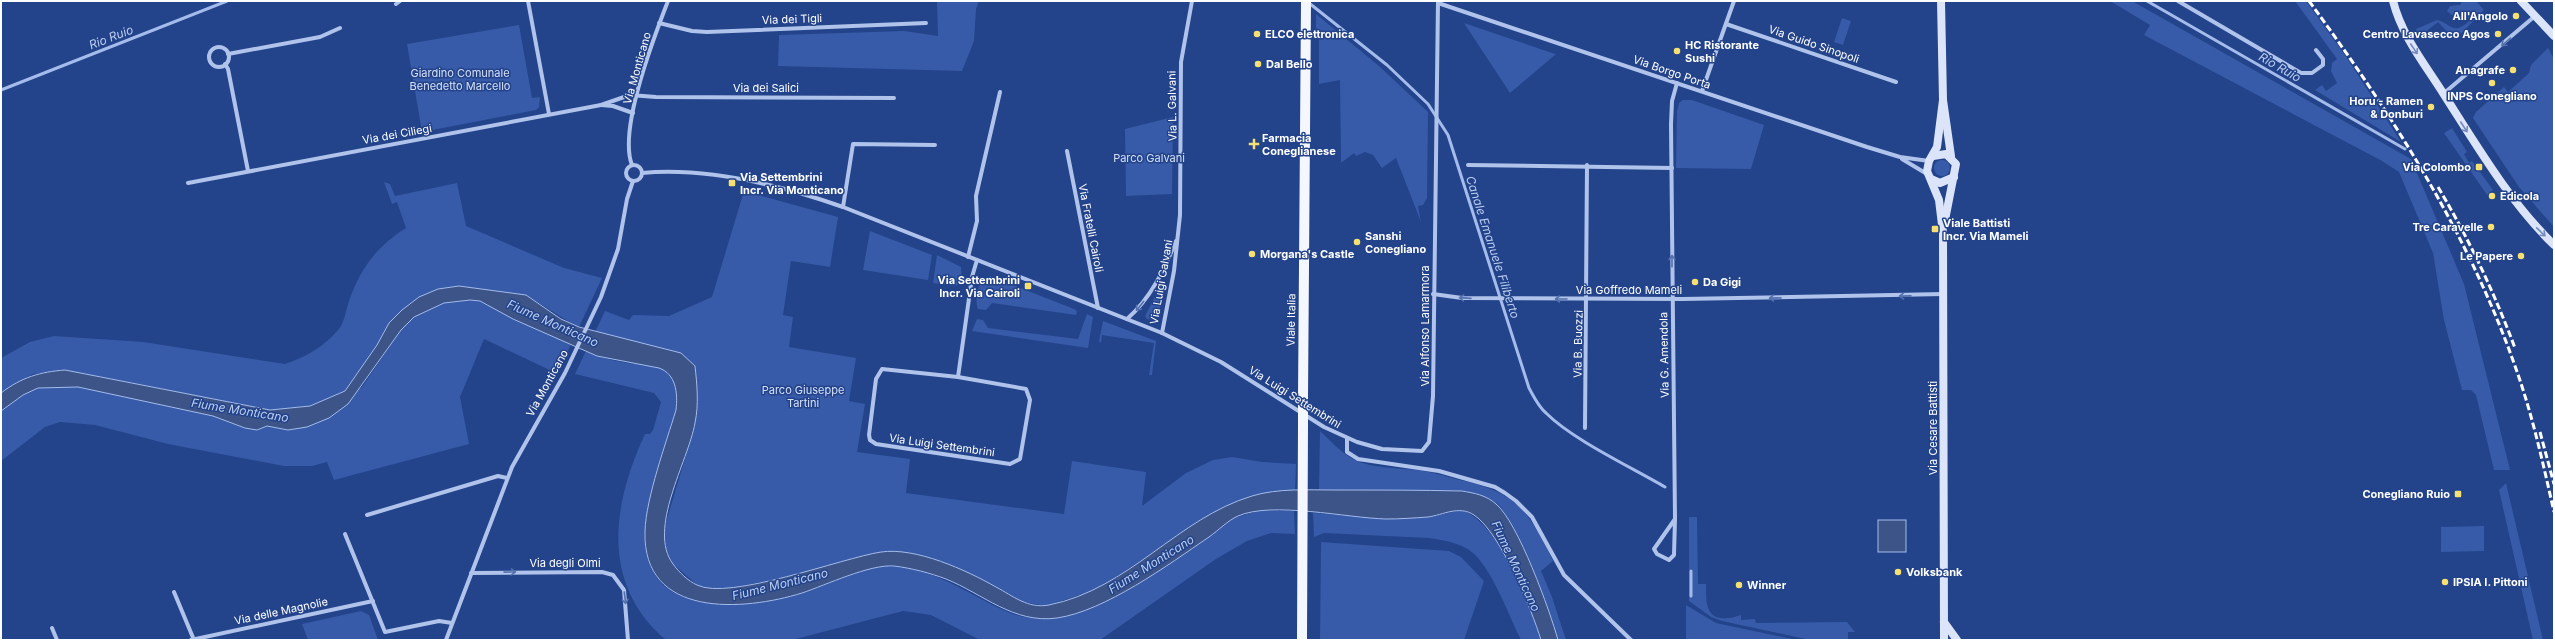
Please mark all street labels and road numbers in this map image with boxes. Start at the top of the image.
street label: Via dei Tigli [762,11,822,27]
street label: Via Guido Sinopoli [1767,22,1861,66]
street label: Via Monticano [620,30,654,106]
street label: Via Borgo Porta [1631,52,1713,92]
street label: Via L. Galvani [1164,71,1180,141]
street label: Via dei Salici [733,81,799,95]
street label: Via dei Ciliegi [361,121,433,147]
street label: Via Fratelli Cairoli [1076,183,1106,273]
street label: Via Luigi Galvani [1147,238,1175,326]
street label: Via Alfonso Lamarmora [1418,265,1432,387]
street label: Via Goffredo Mameli [1576,283,1682,297]
street label: Viale Italia [1284,293,1298,347]
street label: Via B. Buozzi [1570,310,1586,378]
street label: Via G. Amendola [1656,312,1672,398]
street label: Via Monticano [523,347,571,419]
street label: Via Luigi Settembrini [1246,363,1344,431]
street label: Via Cesare Battisti [1926,381,1940,475]
street label: Via Luigi Settembrini [888,431,996,459]
street label: Via degli Olmi [529,556,601,570]
street label: Via delle Magnolie [233,594,329,628]

